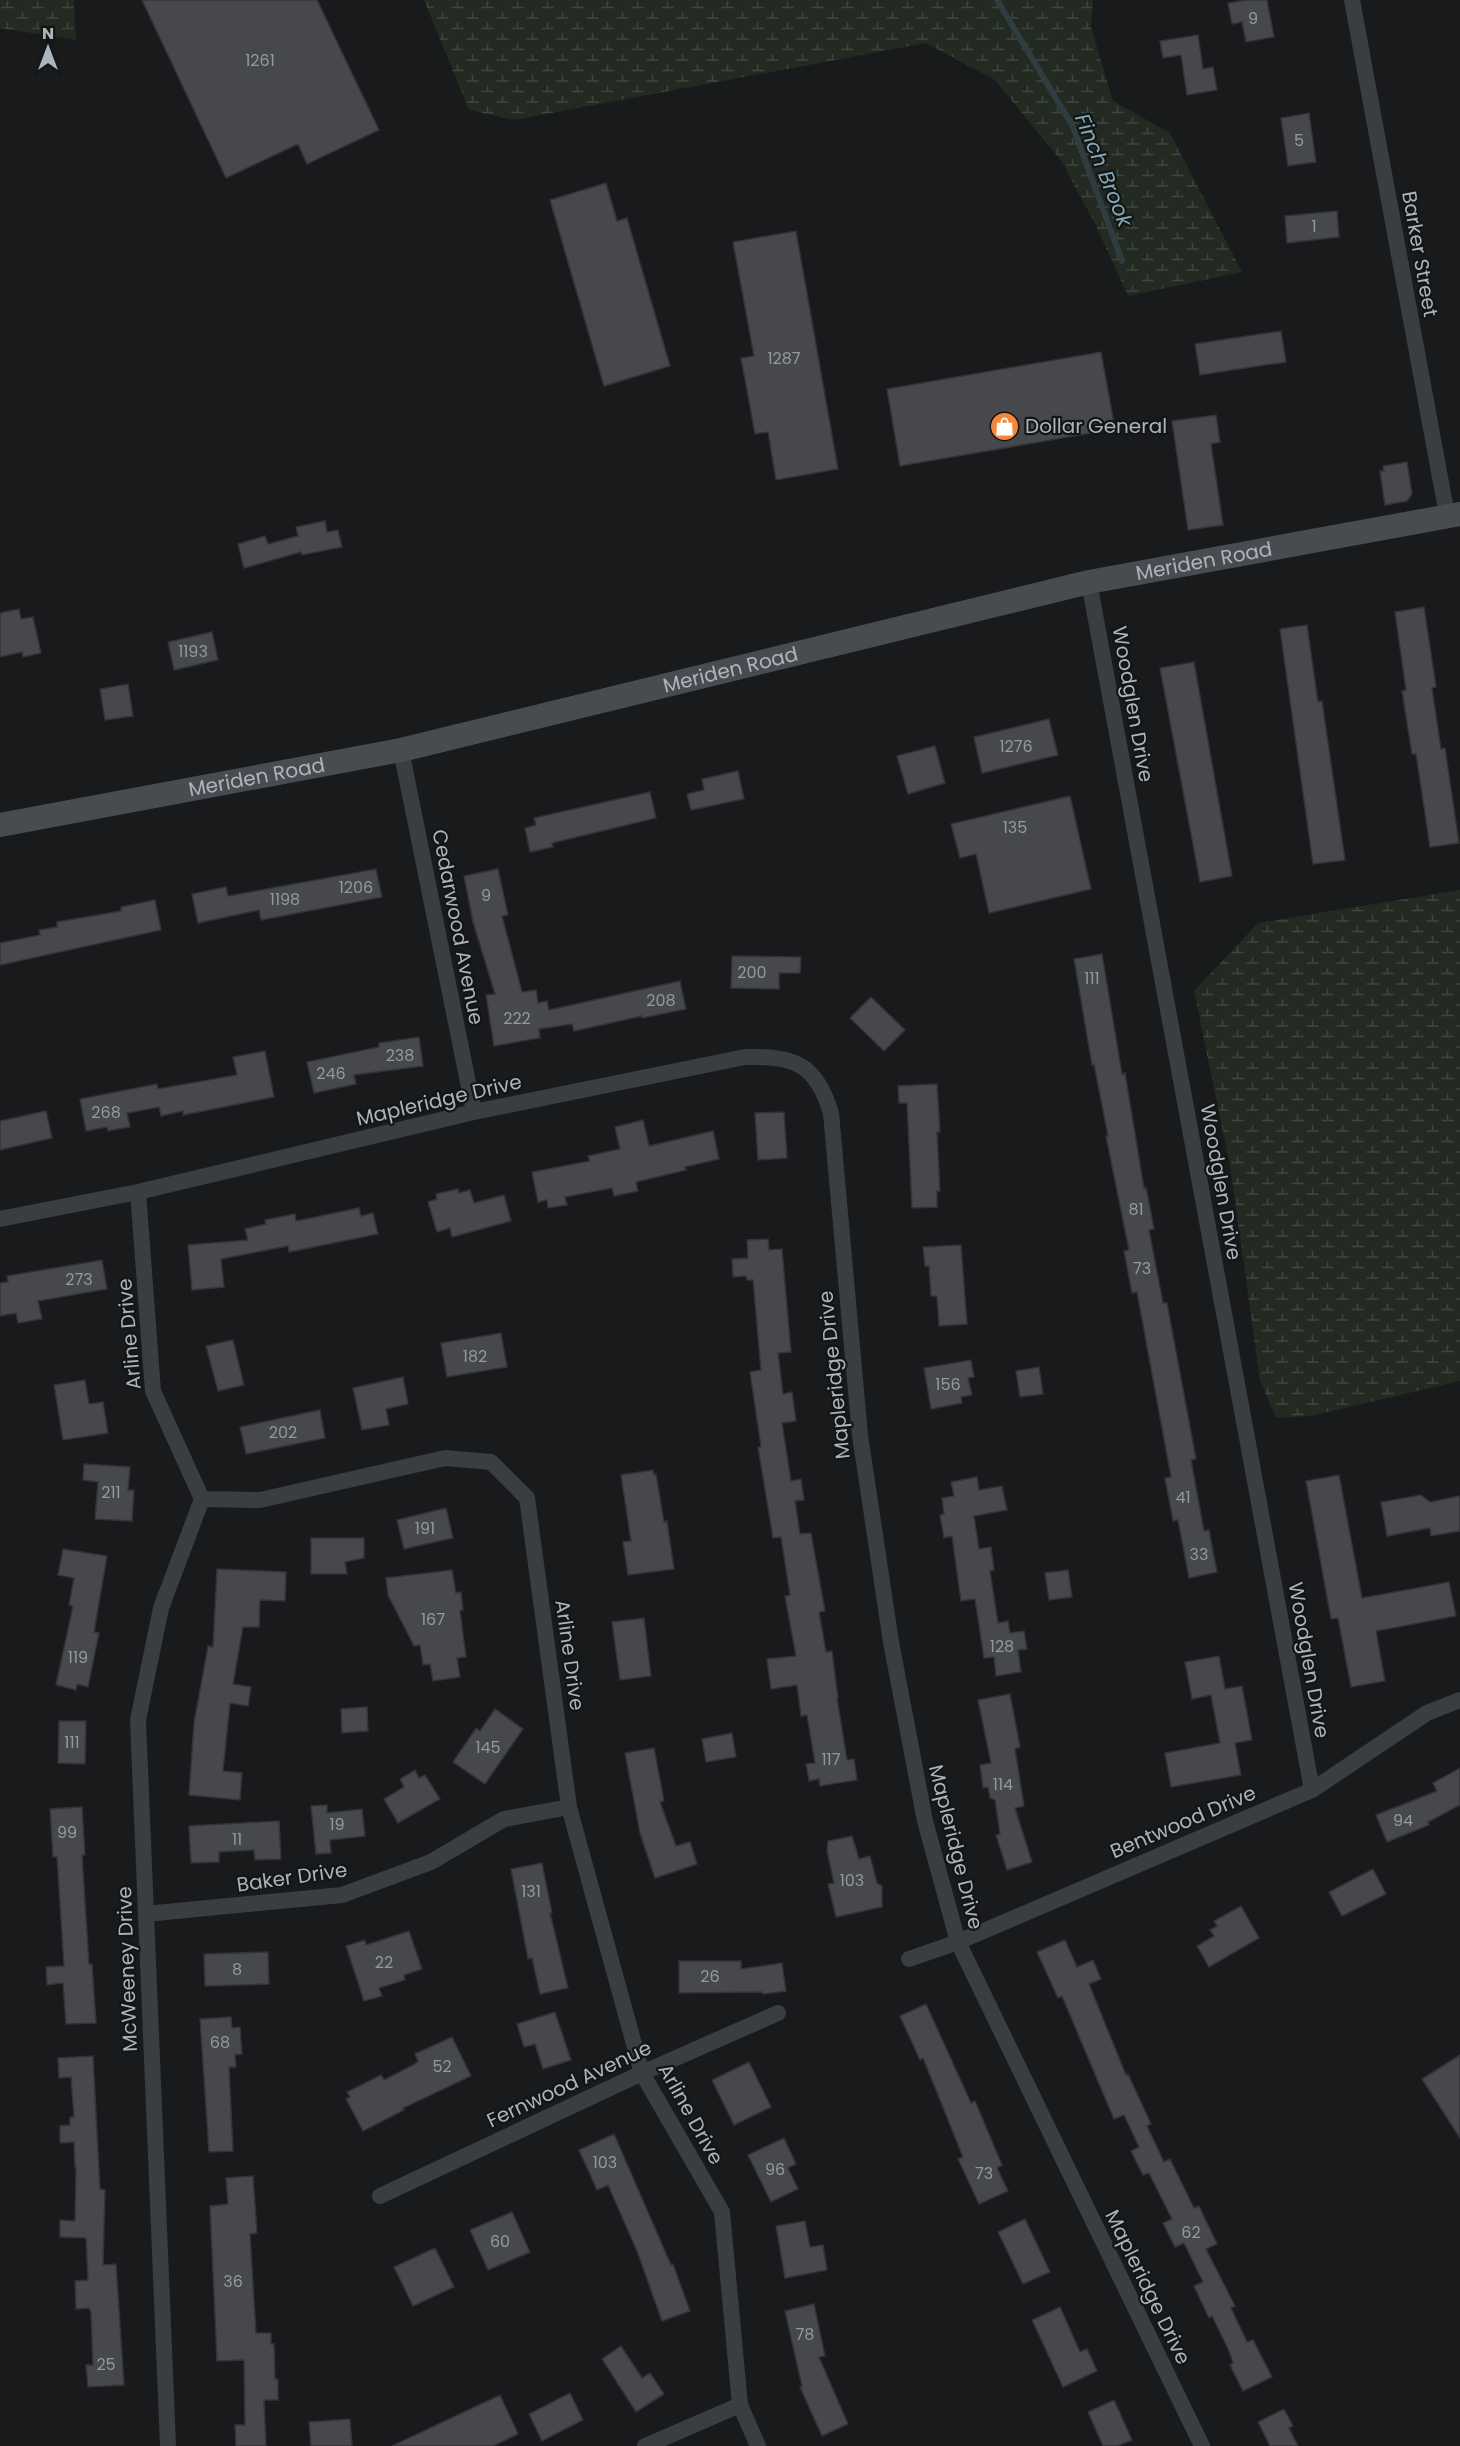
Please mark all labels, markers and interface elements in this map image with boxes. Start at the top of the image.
house number: 9 [1248,7,1258,30]
north arrow [18,18,78,78]
text: N [42,22,54,45]
house number: 1261 [245,49,275,72]
water label: Finch Brook [1068,109,1140,232]
house number: 5 [1294,129,1304,152]
street label: Barker Street [1395,189,1445,319]
house number: 1 [1311,215,1317,238]
house number: 1287 [767,347,801,370]
shop icon: Dollar General [988,410,1020,442]
place label: Dollar General [1025,412,1167,440]
street label: Meriden Road [1133,535,1274,587]
street label: Woodglen Drive [1106,624,1160,784]
house number: 1193 [178,640,208,663]
street label: Meriden Road [660,640,801,700]
house number: 1276 [999,735,1033,758]
street label: Meriden Road [186,751,327,803]
house number: 135 [1003,816,1027,839]
street label: Cedarwood Avenue [425,827,491,1027]
house number: 1206 [339,876,373,899]
house number: 9 [481,884,491,907]
house number: 1198 [270,888,300,911]
house number: 200 [737,961,767,984]
house number: 111 [1084,967,1100,990]
house number: 208 [646,989,676,1012]
house number: 222 [503,1007,531,1030]
house number: 238 [386,1044,414,1067]
house number: 246 [316,1062,346,1085]
street label: Mapleridge Drive [354,1067,524,1133]
house number: 268 [91,1101,121,1124]
street label: Woodglen Drive [1194,1102,1248,1262]
house number: 81 [1128,1198,1144,1221]
house number: 73 [1133,1257,1151,1280]
house number: 273 [65,1268,93,1291]
street label: Arline Drive [110,1277,148,1391]
street label: Mapleridge Drive [811,1290,857,1460]
house number: 182 [463,1345,487,1368]
house number: 156 [935,1373,961,1396]
house number: 202 [269,1421,297,1444]
house number: 211 [101,1481,121,1504]
house number: 41 [1175,1486,1191,1509]
house number: 191 [415,1517,435,1540]
house number: 33 [1190,1543,1208,1566]
street label: Woodglen Drive [1282,1580,1336,1740]
street label: Arline Drive [548,1598,592,1712]
house number: 167 [421,1608,445,1631]
house number: 128 [990,1635,1014,1658]
house number: 119 [68,1646,88,1669]
house number: 111 [64,1731,80,1754]
house number: 145 [475,1736,501,1759]
house number: 117 [822,1748,841,1771]
street label: Mapleridge Drive [922,1762,990,1932]
house number: 114 [993,1773,1013,1796]
street label: Bentwood Drive [1106,1779,1260,1865]
house number: 94 [1393,1809,1413,1832]
house number: 19 [329,1813,345,1836]
house number: 99 [57,1821,77,1844]
house number: 11 [232,1828,242,1851]
street label: Baker Drive [235,1855,349,1899]
house number: 103 [840,1869,864,1892]
house number: 131 [521,1880,541,1903]
street label: McWeeney Drive [110,1886,144,2052]
house number: 22 [375,1951,393,1974]
house number: 8 [232,1958,242,1981]
house number: 26 [700,1965,720,1988]
house number: 68 [210,2031,230,2054]
street label: Fernwood Avenue [482,2034,656,2134]
house number: 52 [432,2055,452,2078]
street label: Arline Drive [652,2058,730,2170]
house number: 103 [593,2151,617,2174]
house number: 96 [765,2158,785,2181]
house number: 73 [975,2162,993,2185]
street label: Mapleridge Drive [1098,2205,1198,2369]
house number: 62 [1181,2221,1201,2244]
house number: 60 [490,2230,510,2253]
house number: 36 [223,2270,243,2293]
house number: 78 [796,2323,814,2346]
house number: 25 [96,2353,116,2376]

